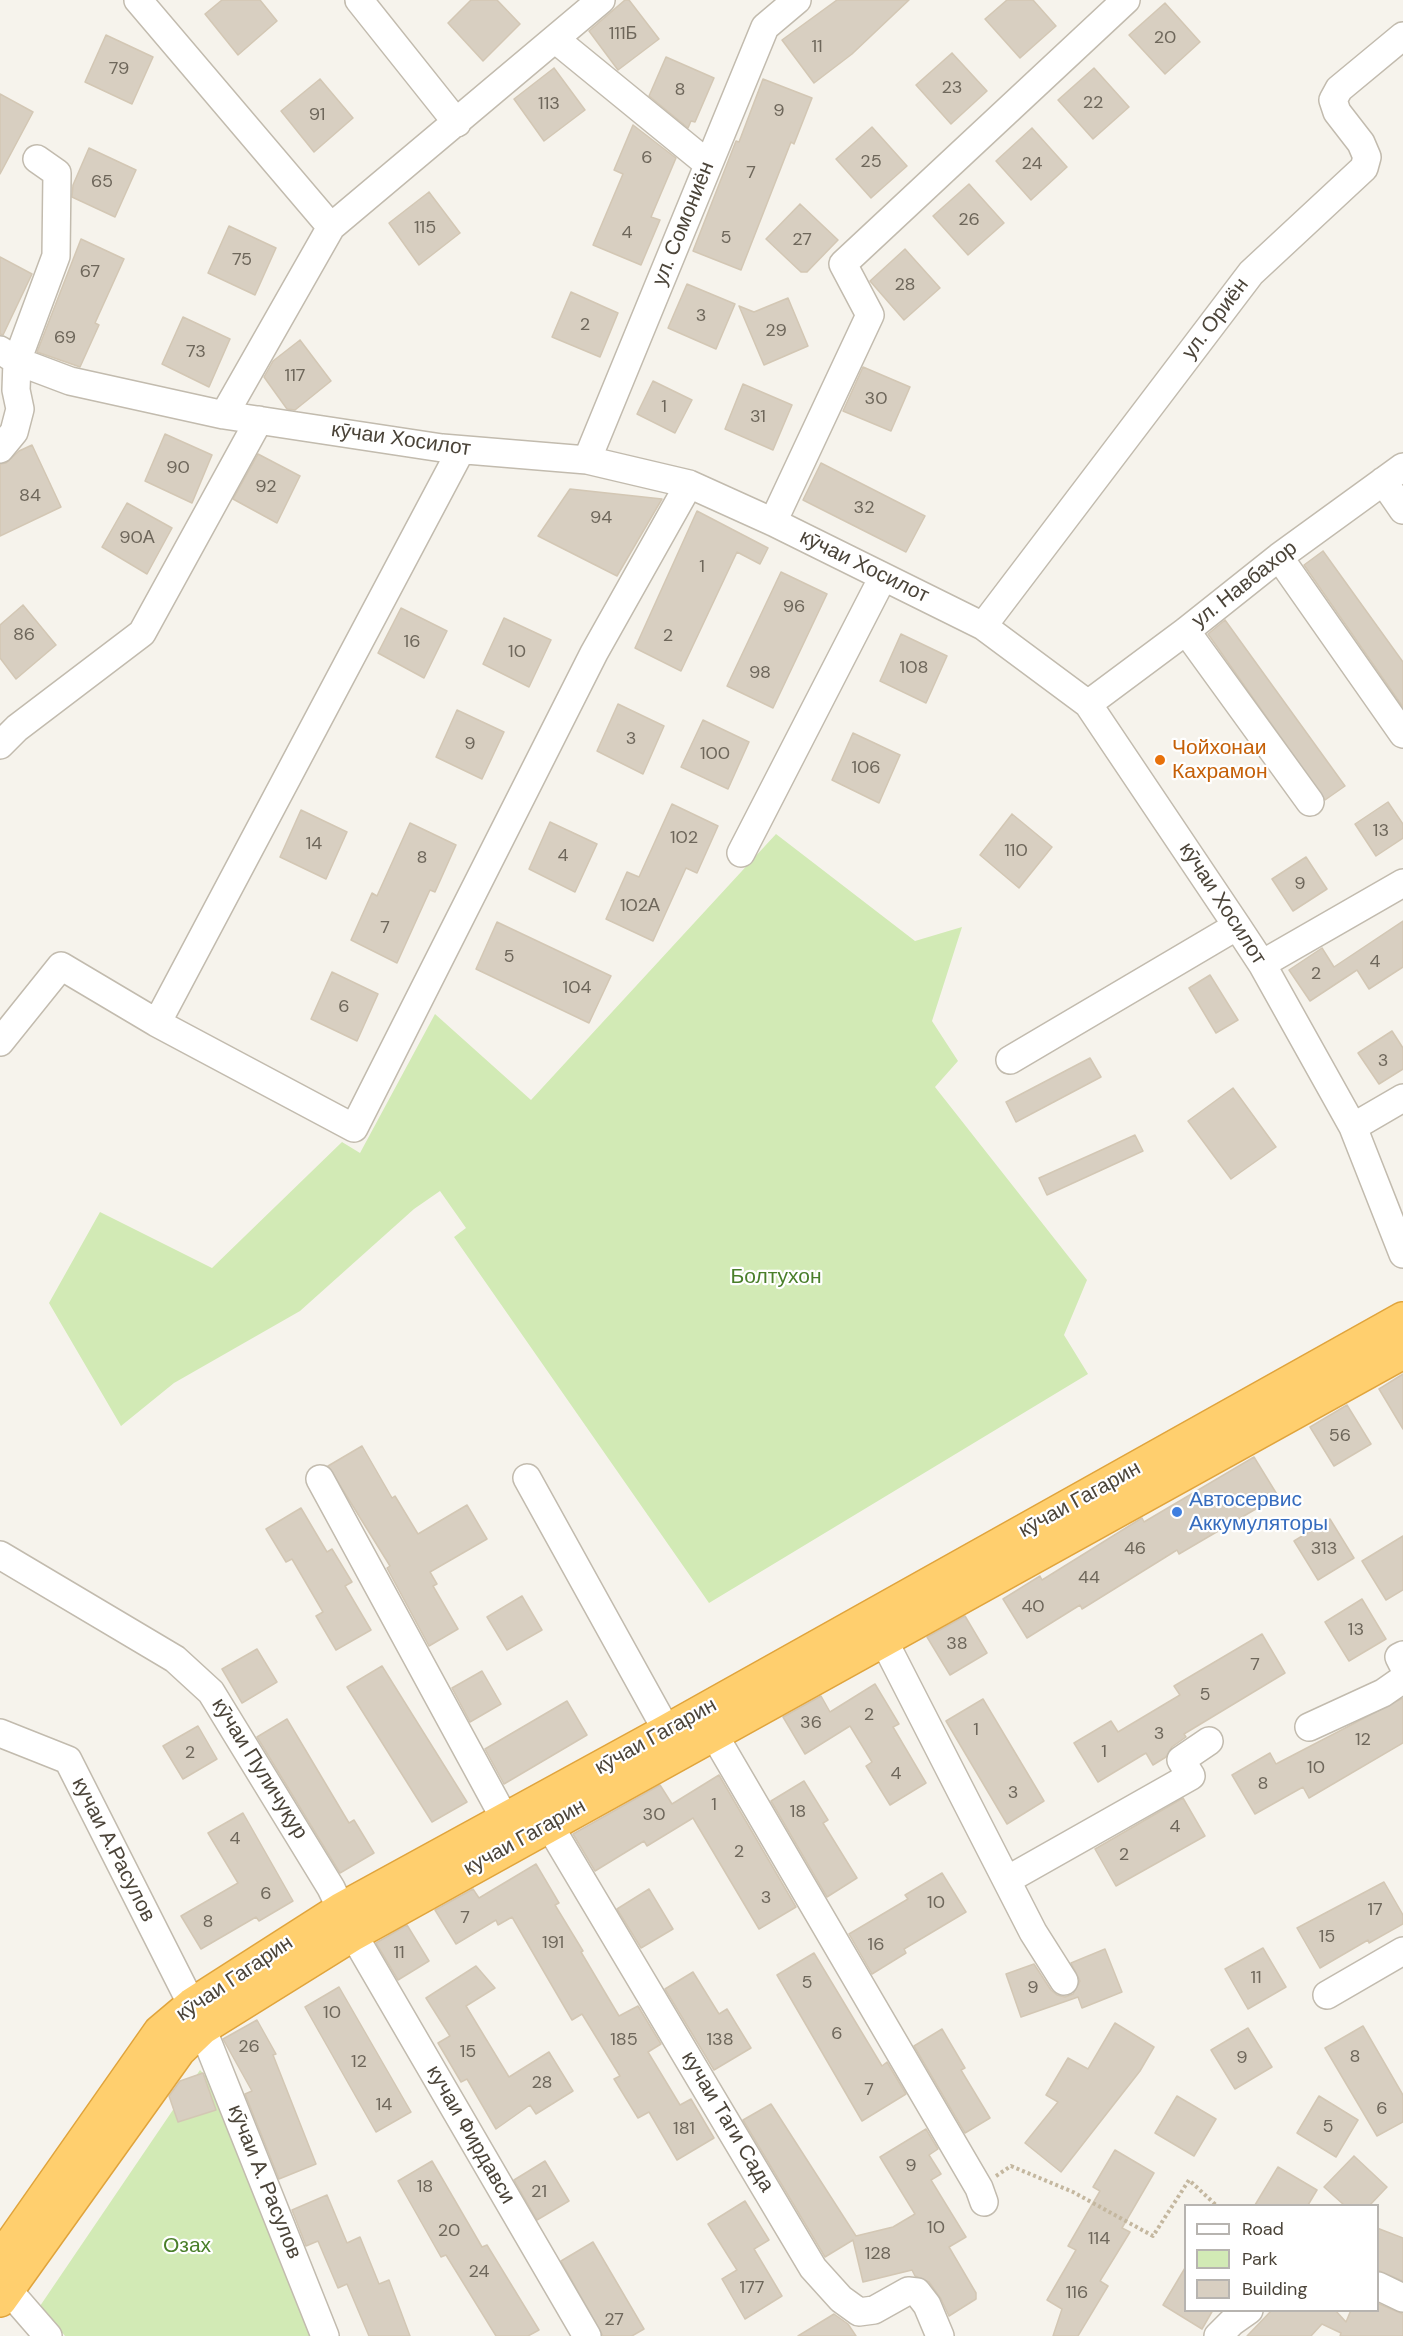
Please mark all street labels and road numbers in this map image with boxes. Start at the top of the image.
street label: ул. Сомониён [648,158,720,290]
street label: ул. Ориён [1177,273,1255,365]
street label: кӯчаи Хосилот [330,418,472,462]
street label: кӯчаи Хосилот [795,525,933,609]
street label: ул. Навбахор [1187,536,1303,634]
street label: кӯчаи Хосилот [1173,838,1271,970]
street label: кӯчаи Гагарин [1015,1456,1145,1544]
street label: кӯчаи Гагарин [591,1693,721,1781]
street label: кӯчаи Пуличуқур [206,1694,312,1844]
street label: кучаи А.Расулов [66,1773,160,1927]
street label: кучаи Гагарин [460,1794,590,1882]
street label: кӯчаи Гагарин [172,1931,298,2027]
street label: кучаи Таги Сада [675,2047,779,2197]
street label: кучаи Фирдавси [420,2061,520,2209]
street label: кӯчаи А. Расулов [222,2101,306,2263]

